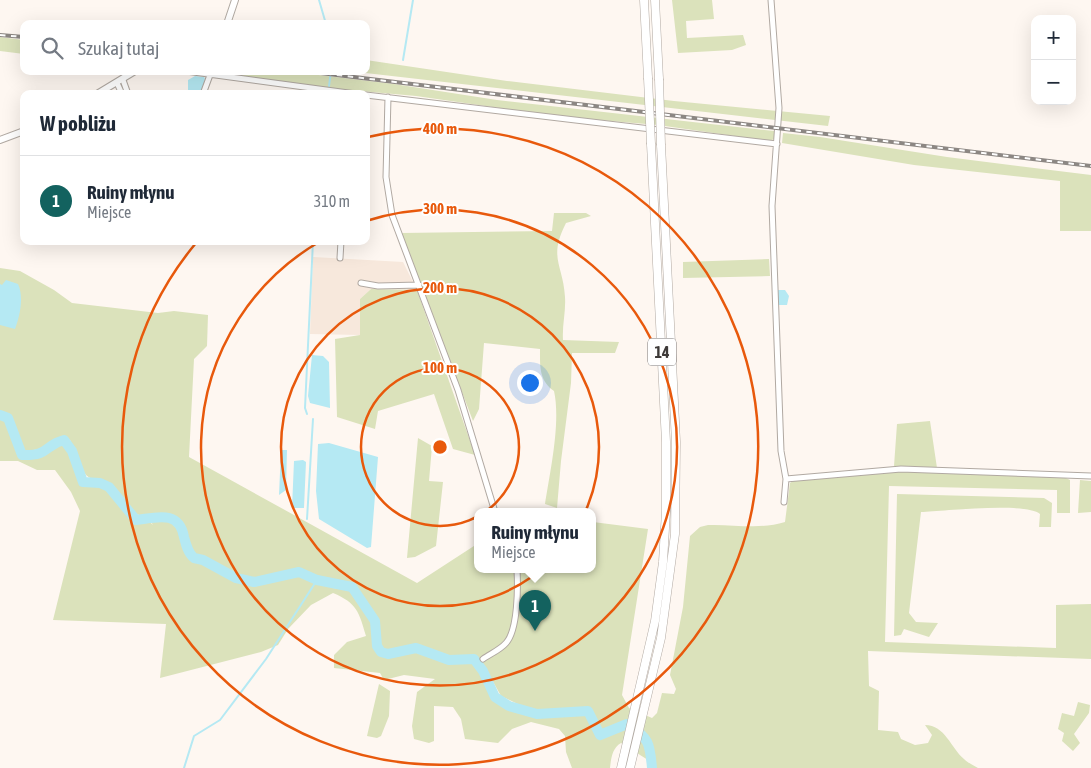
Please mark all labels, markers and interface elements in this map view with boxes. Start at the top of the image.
map controls [1031,15,1076,105]
button: + [1031,15,1076,60]
search box [20,20,370,75]
icon: search [38,34,66,62]
text: Szukaj tutaj [78,37,160,59]
button: − [1031,60,1076,105]
text: W pobliżu [40,111,116,135]
text: 400 m [422,120,457,137]
text: Ruiny młynu [87,181,174,203]
text: 1 [52,192,60,210]
text: 310 m [314,192,350,210]
text: 300 m [423,200,457,217]
text: Miejsce [87,203,131,221]
text: 200 m [423,279,457,296]
road number: 14 [648,338,676,366]
text: 100 m [423,359,457,376]
your location [517,370,543,396]
centre of rings [431,438,449,456]
popup [474,508,596,573]
text: Ruiny młynu [491,521,579,543]
text: Miejsce [491,543,535,561]
pin: 1 [519,590,551,631]

